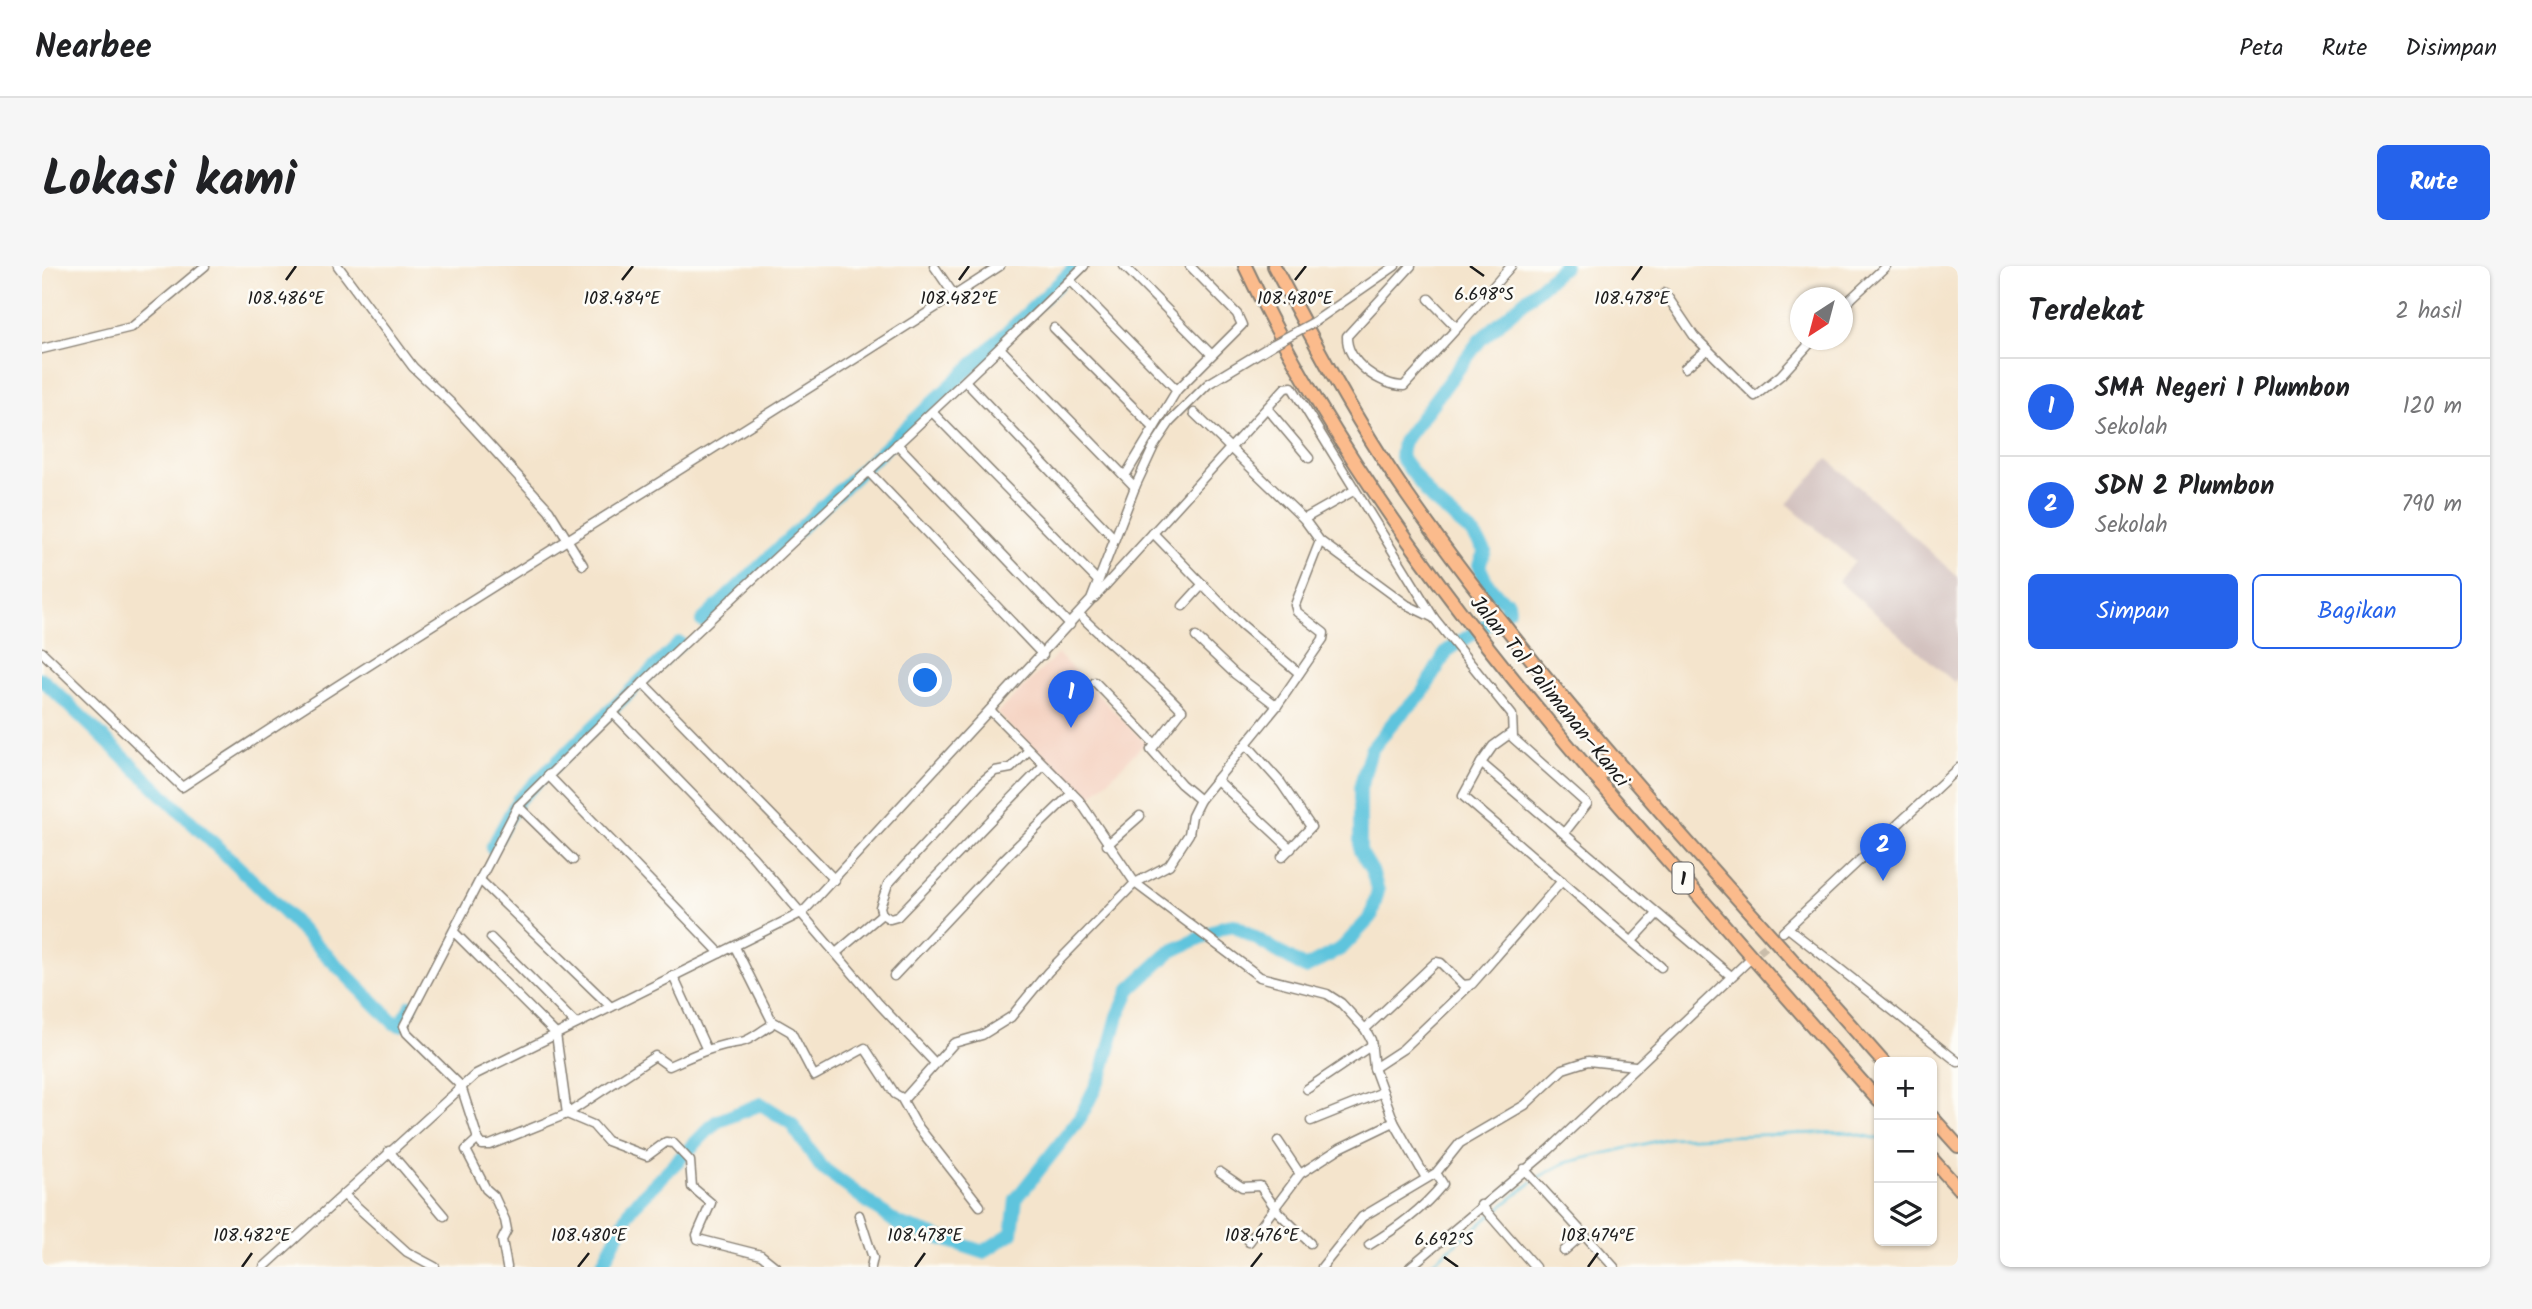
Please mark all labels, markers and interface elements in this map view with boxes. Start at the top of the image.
text: Nearbee [35,22,152,75]
text: Peta [2239,29,2284,68]
text: Rute [2322,29,2367,68]
text: Disimpan [2405,29,2497,68]
text: Lokasi kami [42,143,297,221]
button: Rute [2377,145,2490,220]
text: 6.698°S [1454,281,1514,310]
text: 108.486°E [247,285,325,314]
text: 108.484°E [583,285,661,314]
text: 108.482°E [920,285,998,314]
text: 108.480°E [1257,285,1334,314]
text: 108.478°E [1594,285,1670,314]
north arrow [1790,287,1853,350]
text: Terdekat [2028,288,2144,336]
text: 2 hasil [2395,294,2462,330]
text: SMA Negeri 1 Plumbon [2095,368,2350,410]
text: 1 [2048,389,2054,425]
text: 120 m [2402,389,2462,425]
text: Sekolah [2095,410,2168,446]
text: SDN 2 Plumbon [2095,466,2274,508]
text: 2 [2044,487,2058,523]
text: 790 m [2401,487,2462,523]
text: Sekolah [2095,508,2168,544]
button: Simpan [2028,574,2238,649]
button: Bagikan [2252,574,2462,649]
street label: Jalan Tol Palimanan–Kanci [1461,589,1638,796]
your location [908,663,942,697]
pin: 1 [1048,670,1094,728]
pin: 2 [1860,823,1906,881]
road number: 1 [1672,862,1694,894]
map controls [1874,1057,1937,1246]
button: + [1874,1057,1937,1120]
button: − [1874,1120,1937,1183]
button: layers [1874,1183,1937,1246]
text: 108.482°E [213,1222,291,1251]
text: 108.480°E [551,1222,628,1251]
text: 108.478°E [887,1222,963,1251]
text: 108.476°E [1225,1222,1300,1251]
text: 108.474°E [1561,1222,1636,1251]
text: 6.692°S [1414,1226,1474,1255]

